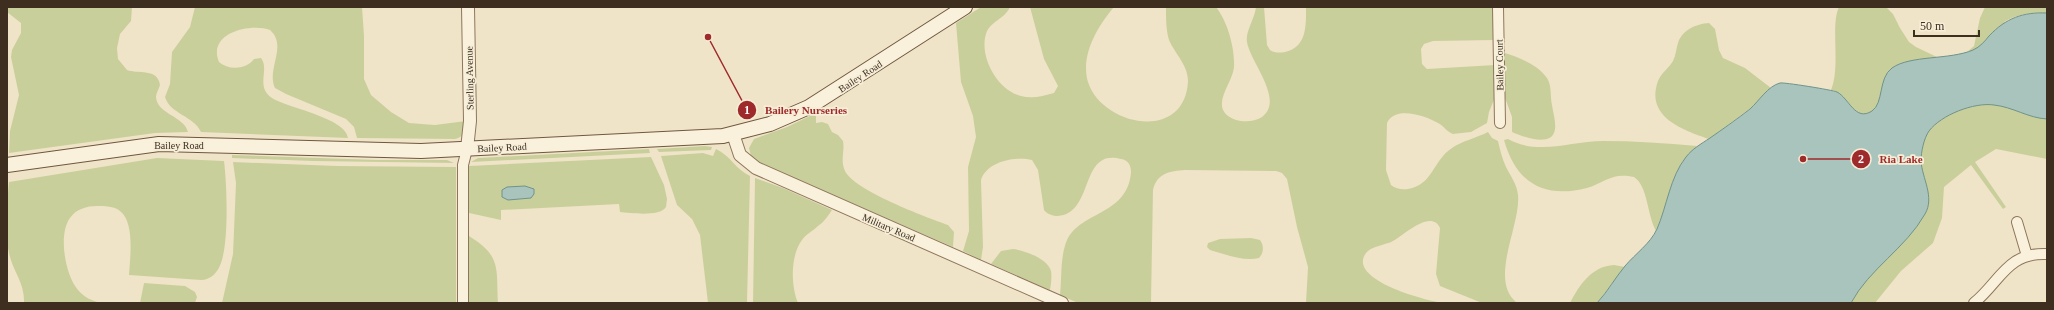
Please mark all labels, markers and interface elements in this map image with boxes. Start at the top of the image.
scale bar [1914,12,1979,38]
text: 50 m [1920,19,1945,33]
street label: Bailey Court [1494,39,1505,91]
street label: Sterling Avenue [463,45,476,110]
street label: Bailey Road [836,58,884,95]
callout: Bailery Nurseries [737,98,855,121]
text: 1 [744,103,750,117]
text: Bailery Nurseries [765,104,848,116]
street label: Bailey Road [154,140,204,151]
street label: Bailey Road [477,141,527,154]
callout: Ria Lake [1851,148,1930,171]
text: 2 [1858,152,1864,166]
text: Ria Lake [1879,153,1923,165]
street label: Military Road [861,211,917,244]

